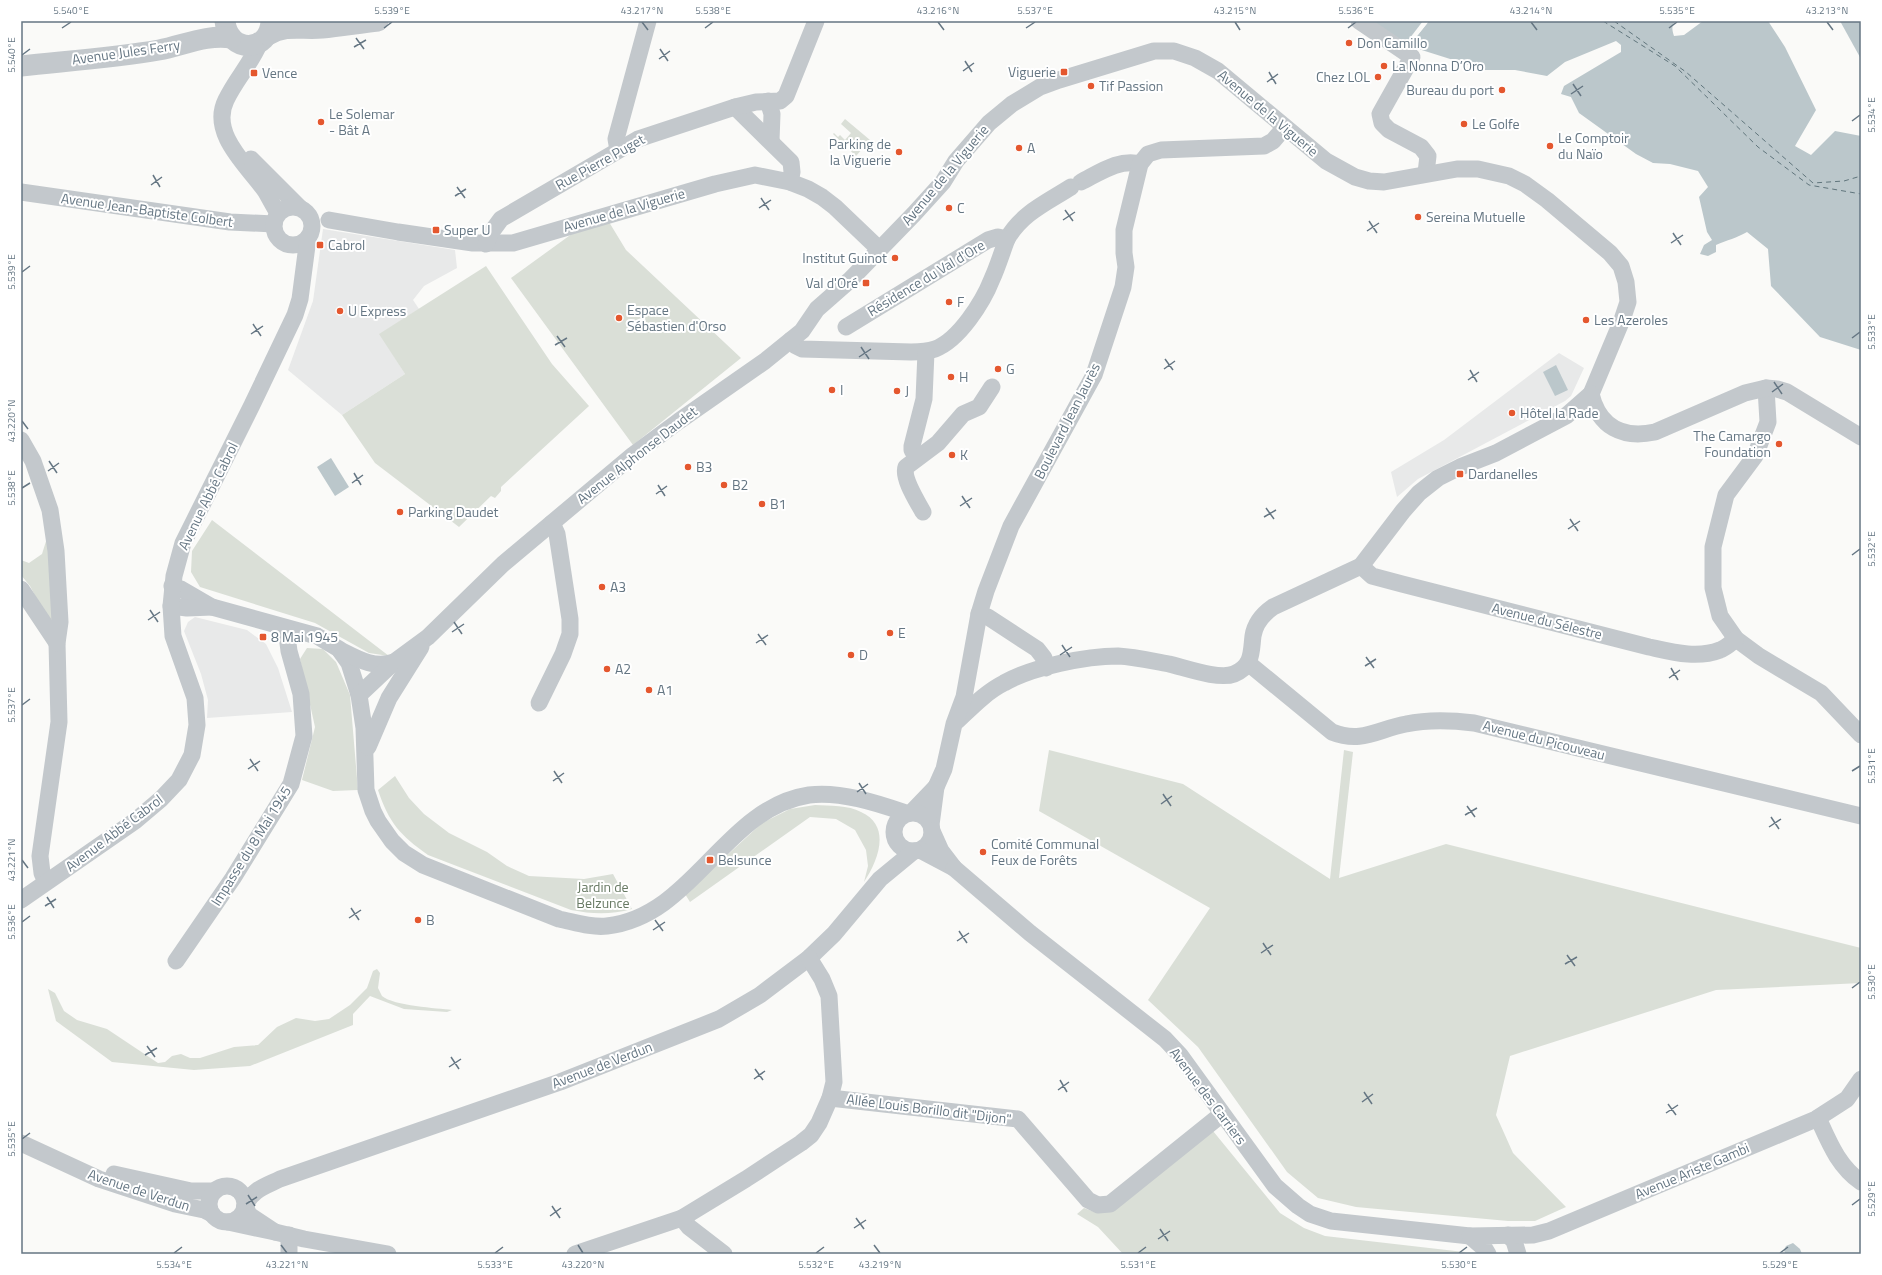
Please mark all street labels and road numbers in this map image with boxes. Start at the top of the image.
street label: Avenue Jules Ferry [71,33,182,69]
street label: Avenue de la Viguerie [1213,64,1323,161]
street label: Avenue de la Viguerie [896,120,993,230]
street label: Rue Pierre Puget [551,128,648,195]
street label: Avenue de la Viguerie [561,182,687,237]
street label: Avenue Jean-Baptiste Colbert [60,187,234,232]
street label: Résidence du Val d'Ore [863,234,988,321]
street label: Boulevard Jean Jaurès [1028,359,1105,483]
street label: Avenue Alphonse Daudet [572,401,701,508]
street label: Avenue Abbé Cabrol [172,438,243,553]
street label: Avenue du Sélestre [1490,597,1604,644]
street label: Avenue du Picouveau [1481,714,1607,765]
street label: Impasse du 8 Mai 1945 [205,782,296,910]
street label: Avenue Abbé Cabrol [60,789,167,876]
street label: Avenue de Verdun [548,1036,655,1093]
street label: Avenue des Carriers [1165,1043,1252,1149]
street label: Allée Louis Borillo dit "Dijon" [845,1088,1013,1129]
street label: Avenue Ariste Gambi [1631,1137,1752,1204]
street label: Avenue de Verdun [85,1163,193,1216]

